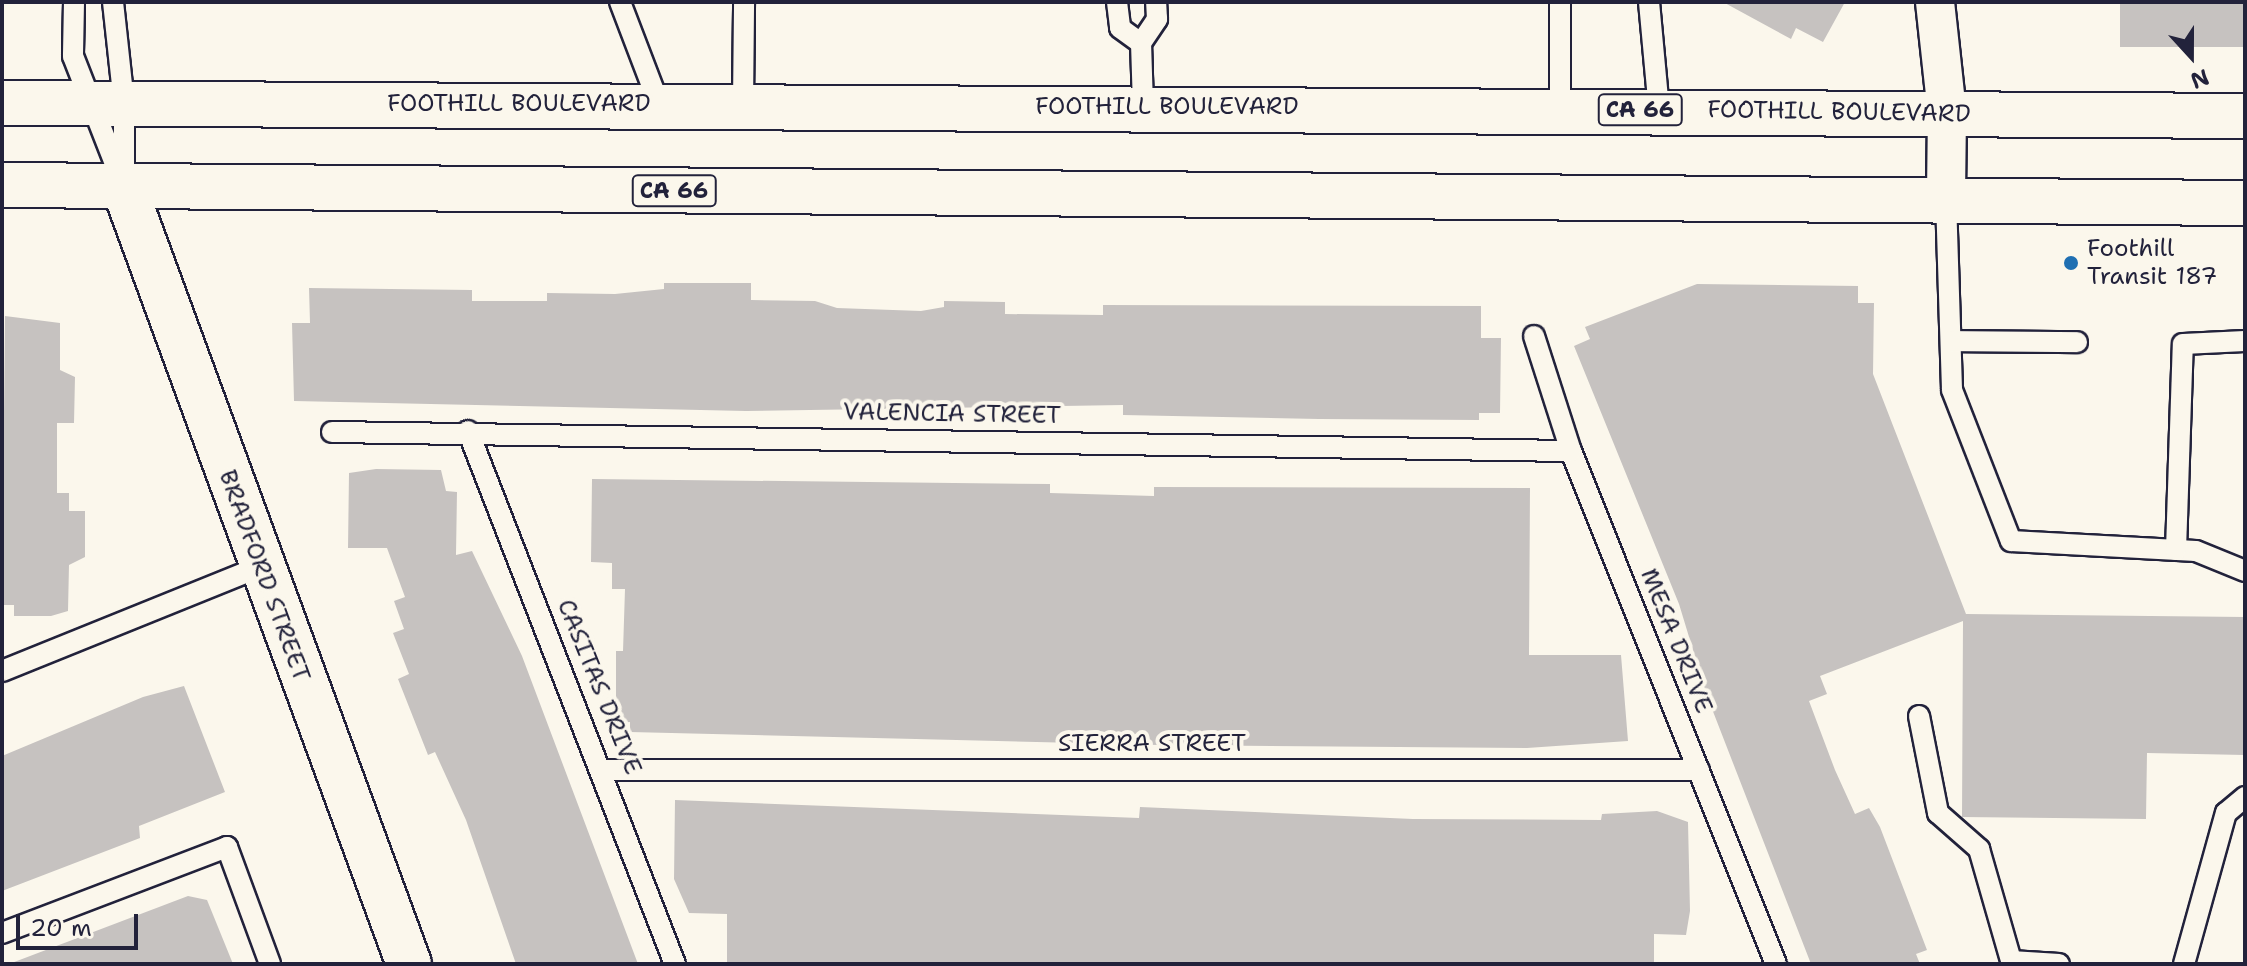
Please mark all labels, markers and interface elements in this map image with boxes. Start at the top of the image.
north arrow [2151,16,2231,96]
text: N [2186,62,2213,96]
street label: FOOTHILL BOULEVARD [387,90,651,118]
road number: CA 66 [1596,92,1684,128]
street label: FOOTHILL BOULEVARD [1035,93,1299,121]
street label: FOOTHILL BOULEVARD [1707,95,1971,129]
road number: CA 66 [630,173,718,209]
place label: Foothill Transit 187 [2087,235,2217,291]
marker: Foothill Transit 187 [2062,254,2080,272]
street label: VALENCIA STREET [843,398,1061,430]
street label: BRADFORD STREET [212,466,316,686]
street label: MESA DRIVE [1634,565,1718,717]
street label: CASITAS DRIVE [551,595,647,779]
street label: SIERRA STREET [1058,730,1246,758]
scale bar [20,898,142,948]
text: 20 m [30,912,92,944]

